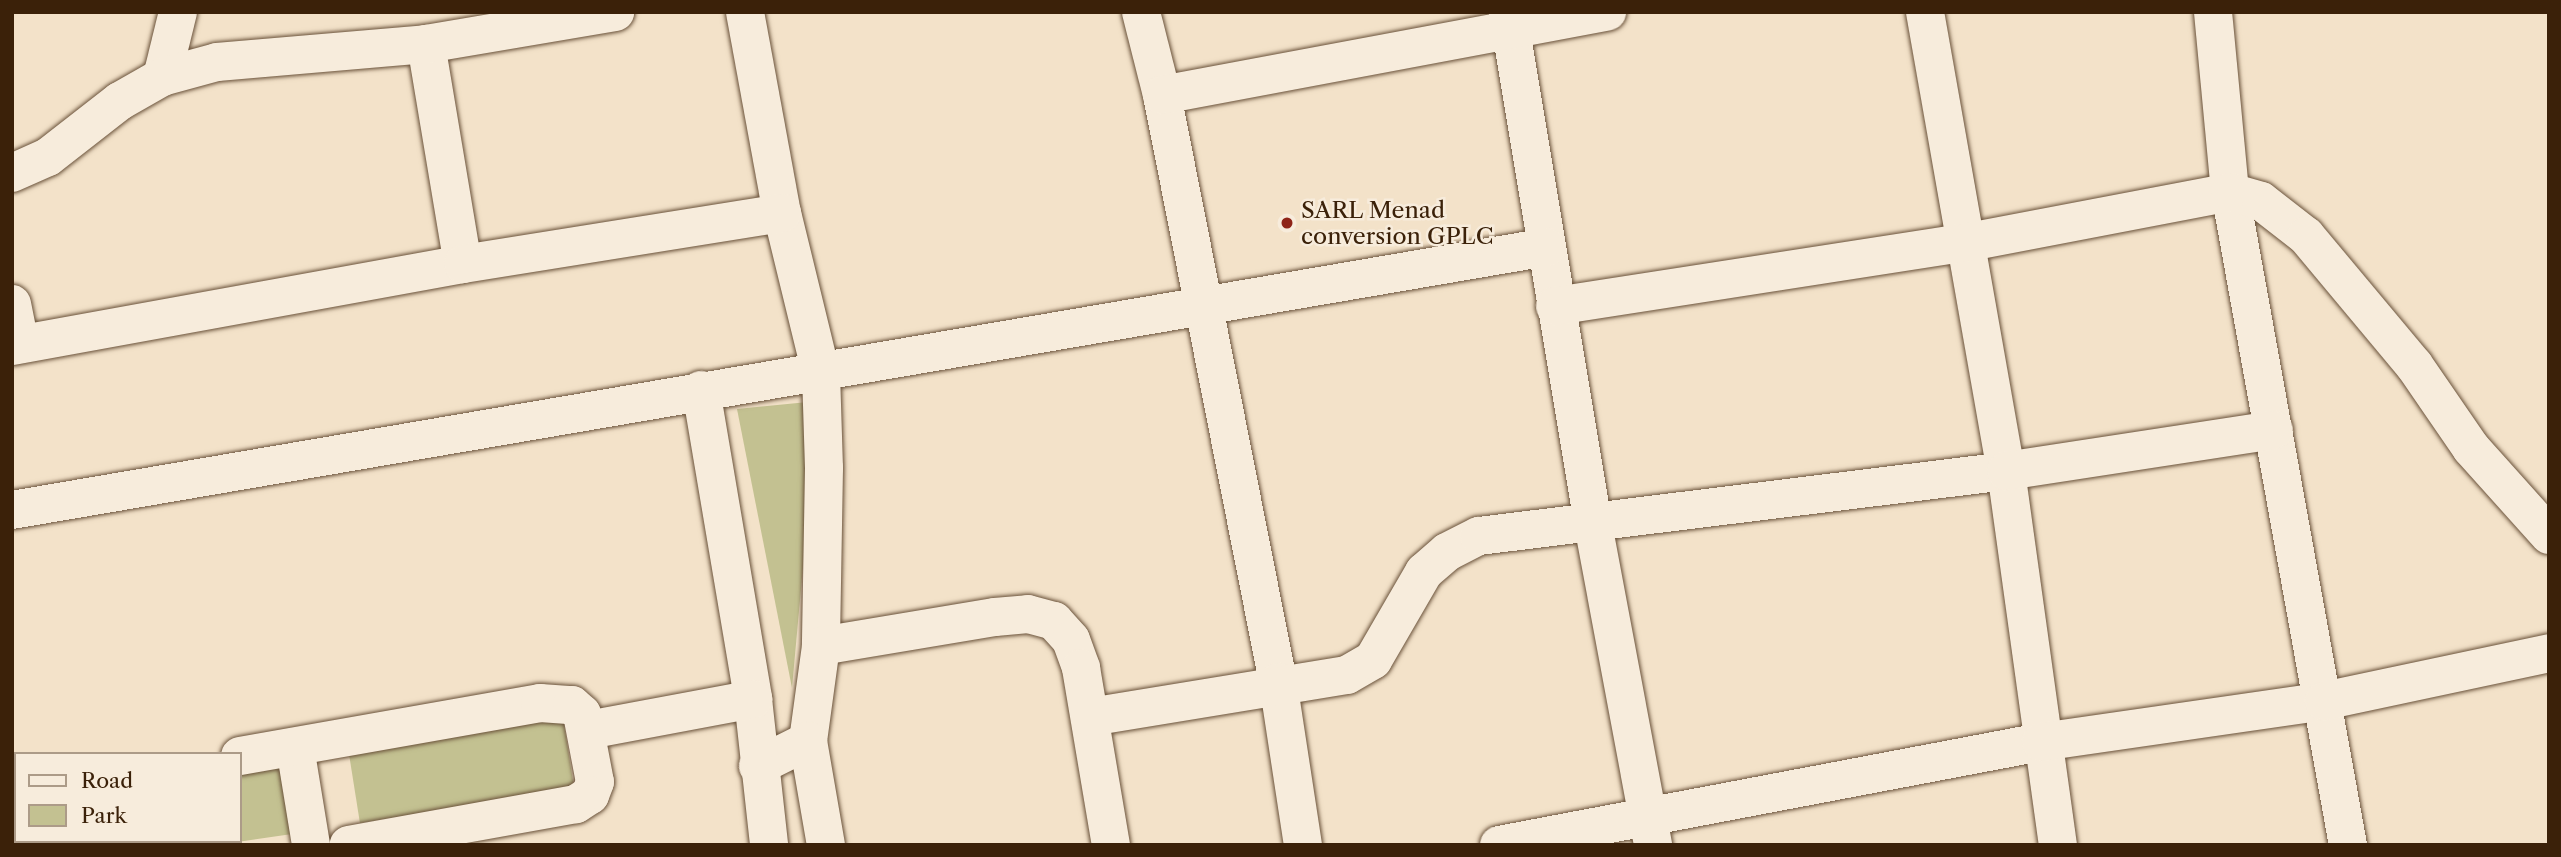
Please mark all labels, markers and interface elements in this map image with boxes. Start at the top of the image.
place label: SARL Menad conversion GPLC [1301,196,1493,250]
marker: SARL Menad conversion GPLC [1279,215,1295,231]
legend [14,752,242,843]
text: Road [81,768,133,793]
text: Park [81,803,127,828]

